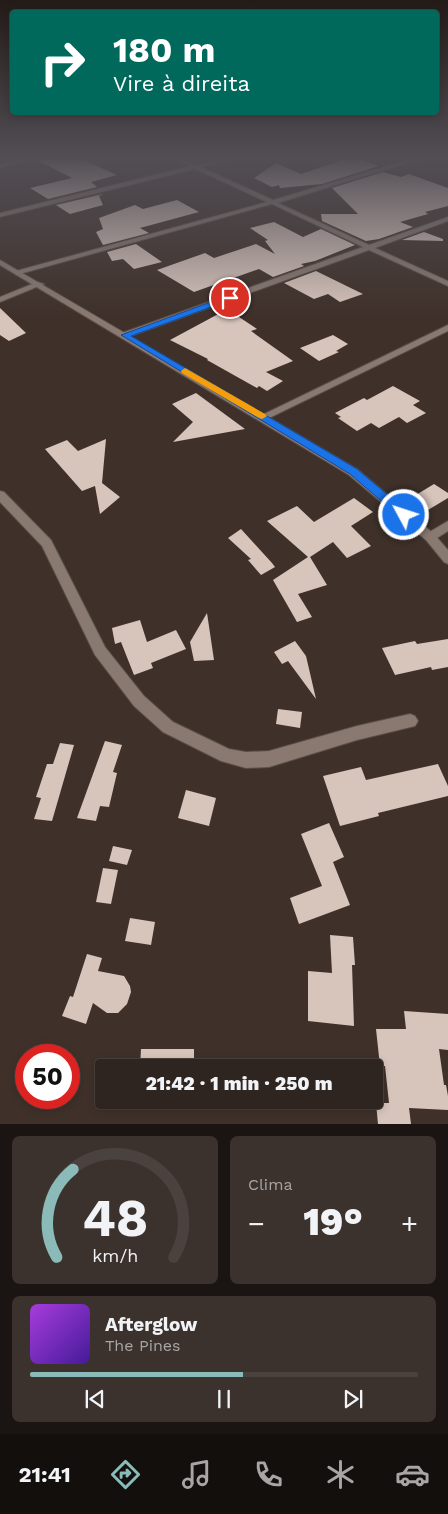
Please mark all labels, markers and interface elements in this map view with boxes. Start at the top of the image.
text: 180 m [113,29,216,71]
icon: right [30,30,95,95]
text: Vire à direita [113,71,250,96]
pin [209,277,251,319]
icon: arrive [216,284,244,312]
position arrow [377,488,429,540]
speed limit sign: 50 [15,1044,80,1109]
text: 21:42 · 1 min · 250 m [145,1072,333,1095]
text: Clima [248,1175,292,1194]
text: 48 [82,1188,148,1249]
text: 19° [303,1200,363,1244]
text: − [248,1207,265,1240]
text: + [401,1207,418,1240]
text: km/h [92,1245,138,1266]
text: Afterglow [105,1313,197,1336]
text: The Pines [105,1336,181,1355]
icon: previous [81,1385,109,1413]
icon: pause [210,1385,238,1413]
icon: next [339,1385,367,1413]
icon: directions [108,1457,143,1492]
icon: music [179,1457,214,1492]
icon: phone [251,1457,286,1492]
icon: climate [323,1457,358,1492]
icon: car [395,1457,430,1492]
text: 21:41 [18,1462,71,1487]

